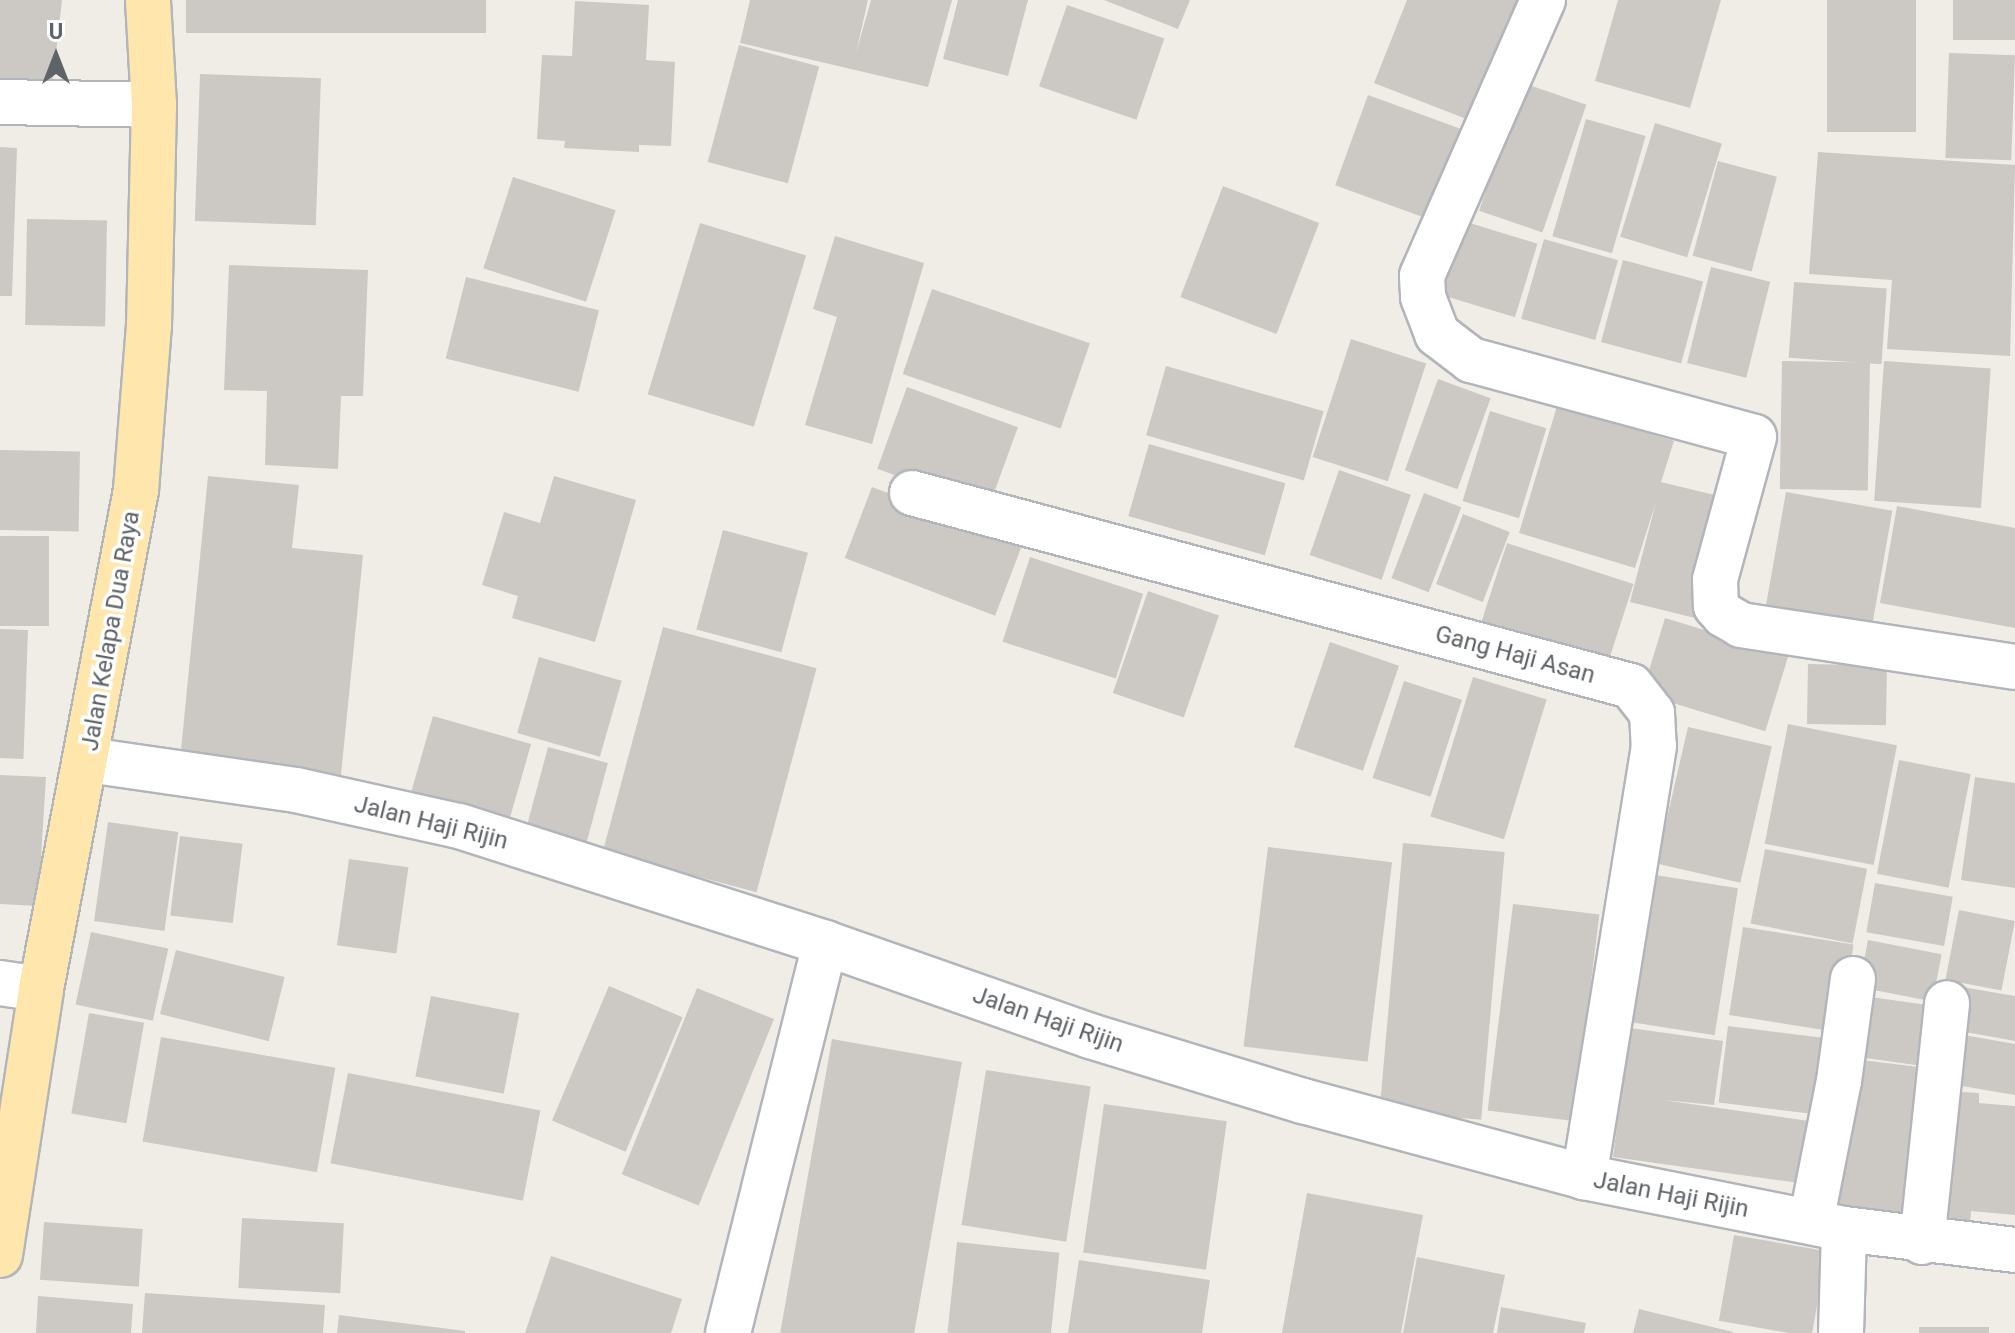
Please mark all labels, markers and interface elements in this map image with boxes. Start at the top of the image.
north arrow [16,16,96,96]
text: U [49,19,63,44]
street label: Jalan Kelapa Dua Raya [76,509,146,753]
street label: Gang Haji Asan [1432,620,1598,690]
street label: Jalan Haji Rijin [351,790,511,856]
street label: Jalan Haji Rijin [969,981,1127,1059]
street label: Jalan Haji Rijin [1591,1166,1751,1224]

